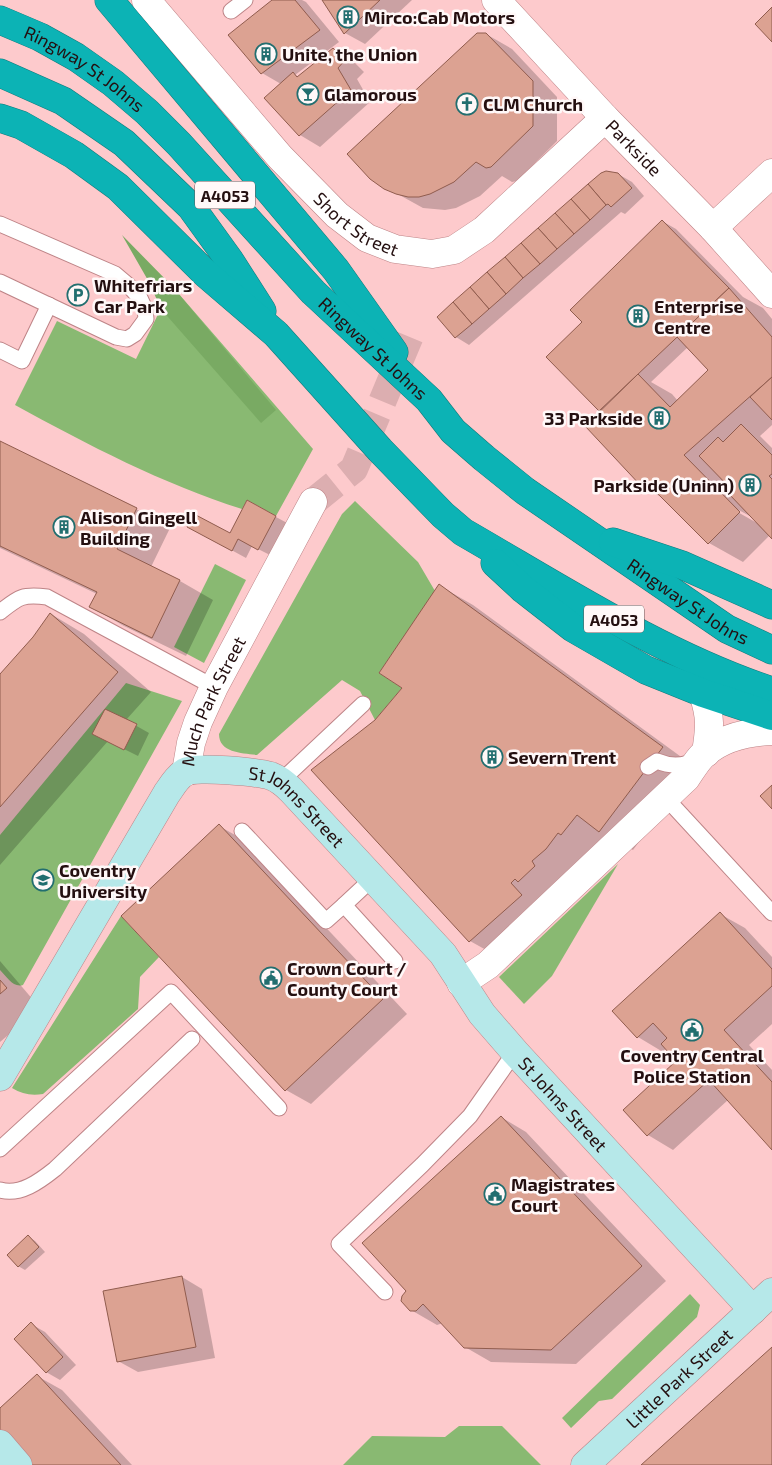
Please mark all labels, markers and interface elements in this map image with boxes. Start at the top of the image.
building icon: Mirco:Cab Motors [336,5,360,29]
place label: Mirco:Cab Motors [364,6,515,28]
street label: Ringway St Johns [21,21,149,116]
building icon: Unite, the Union [254,42,278,66]
place label: Unite, the Union [282,43,417,65]
bar icon: Glamorous [296,82,320,106]
place label: Glamorous [324,83,417,105]
church icon: CLM Church [455,92,479,116]
place label: CLM Church [483,93,583,115]
street label: Parkside [601,115,667,180]
road number: A4053 [195,182,255,208]
street label: Short Street [309,187,402,260]
place label: Whitefriars Car Park [94,274,192,317]
parking icon: Whitefriars Car Park [66,283,90,307]
street label: Ringway St Johns [314,292,432,404]
place label: Enterprise Centre [654,295,744,338]
building icon: Enterprise Centre [626,304,650,328]
building icon: 33 Parkside [647,406,671,430]
place label: 33 Parkside [544,407,643,429]
building icon: Parkside (Uninn) [738,473,762,497]
place label: Parkside (Uninn) [594,474,734,496]
place label: Alison Gingell Building [80,506,197,549]
building icon: Alison Gingell Building [52,515,76,539]
street label: Ringway St Johns [623,553,752,649]
road number: A4053 [584,606,644,632]
street label: Much Park Street [176,632,250,768]
building icon: Severn Trent [480,745,504,769]
place label: Severn Trent [508,746,617,768]
street label: St Johns Street [247,761,349,852]
place label: Coventry University [59,859,148,902]
school or university icon: Coventry University [31,868,55,892]
place label: Crown Court / County Court [287,957,406,1000]
public building icon: Crown Court / County Court [259,966,283,990]
public building icon: Coventry Central Police Station [680,1018,704,1042]
place label: Coventry Central Police Station [620,1044,764,1087]
street label: St Johns Street [514,1052,612,1156]
place label: Magistrates Court [511,1173,615,1216]
public building icon: Magistrates Court [483,1182,507,1206]
street label: Little Park Street [621,1323,737,1433]

